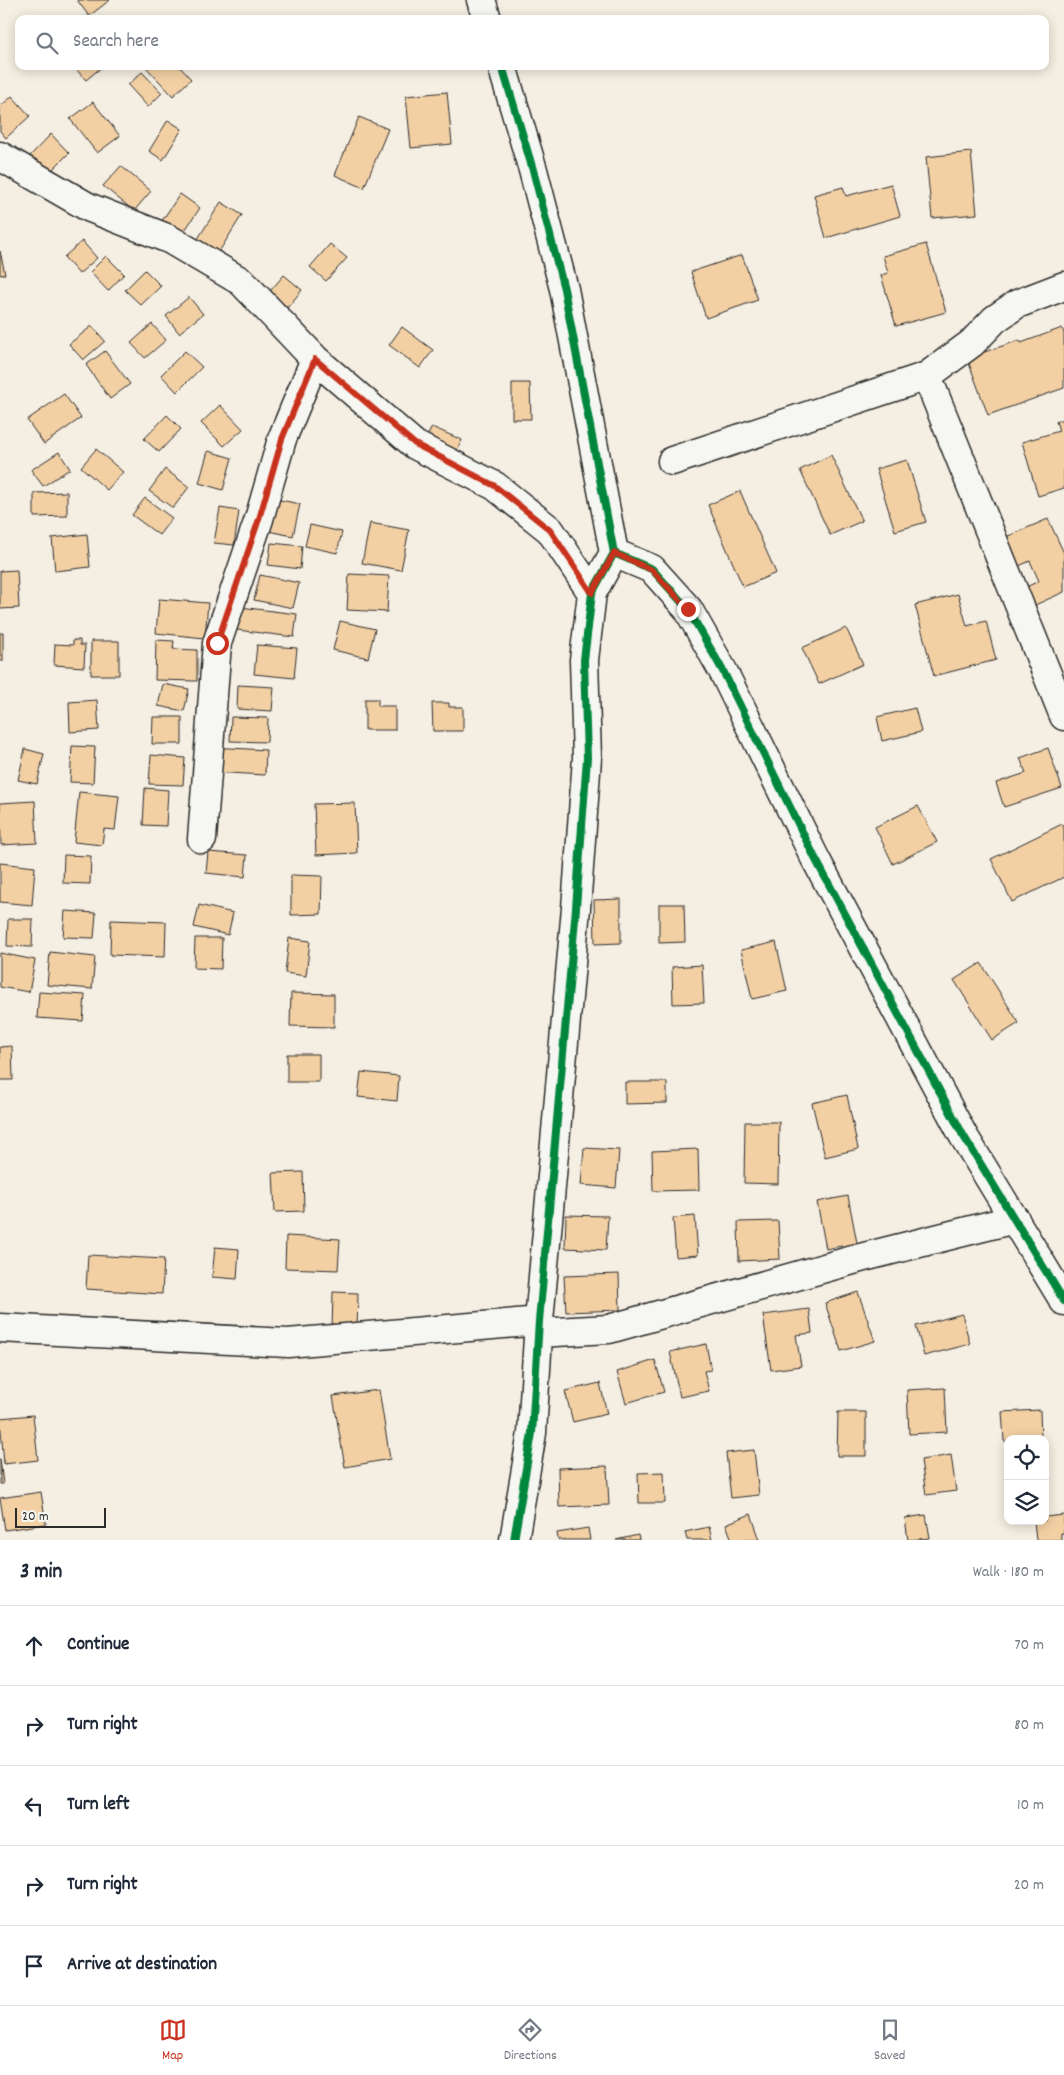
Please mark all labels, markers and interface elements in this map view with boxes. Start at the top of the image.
search box [15,15,1049,70]
icon: search [33,29,61,57]
text: Search here [73,29,159,56]
route end [677,598,700,621]
route start [206,632,229,655]
map controls [1004,1435,1049,1525]
button: locate [1004,1435,1049,1480]
button: layers [1004,1480,1049,1525]
scale bar [15,1505,106,1528]
text: 20 m [22,1507,49,1527]
text: 3 min [20,1558,62,1588]
text: Walk · 180 m [973,1561,1044,1584]
icon: ahead [20,1632,48,1660]
text: Continue [67,1632,129,1659]
text: 70 m [1014,1634,1044,1657]
icon: right [20,1712,48,1740]
text: Turn right [67,1712,138,1739]
text: 80 m [1014,1714,1044,1737]
icon: left [20,1792,48,1820]
text: Turn left [67,1792,130,1819]
text: 10 m [1017,1794,1044,1817]
icon: right [20,1872,48,1900]
text: Turn right [67,1872,138,1899]
text: 20 m [1014,1874,1044,1897]
icon: arrive [20,1952,48,1980]
text: Arrive at destination [67,1952,217,1979]
tab: Map [159,2016,187,2066]
tab: Directions [504,2016,557,2066]
tab: Saved [874,2016,905,2066]

